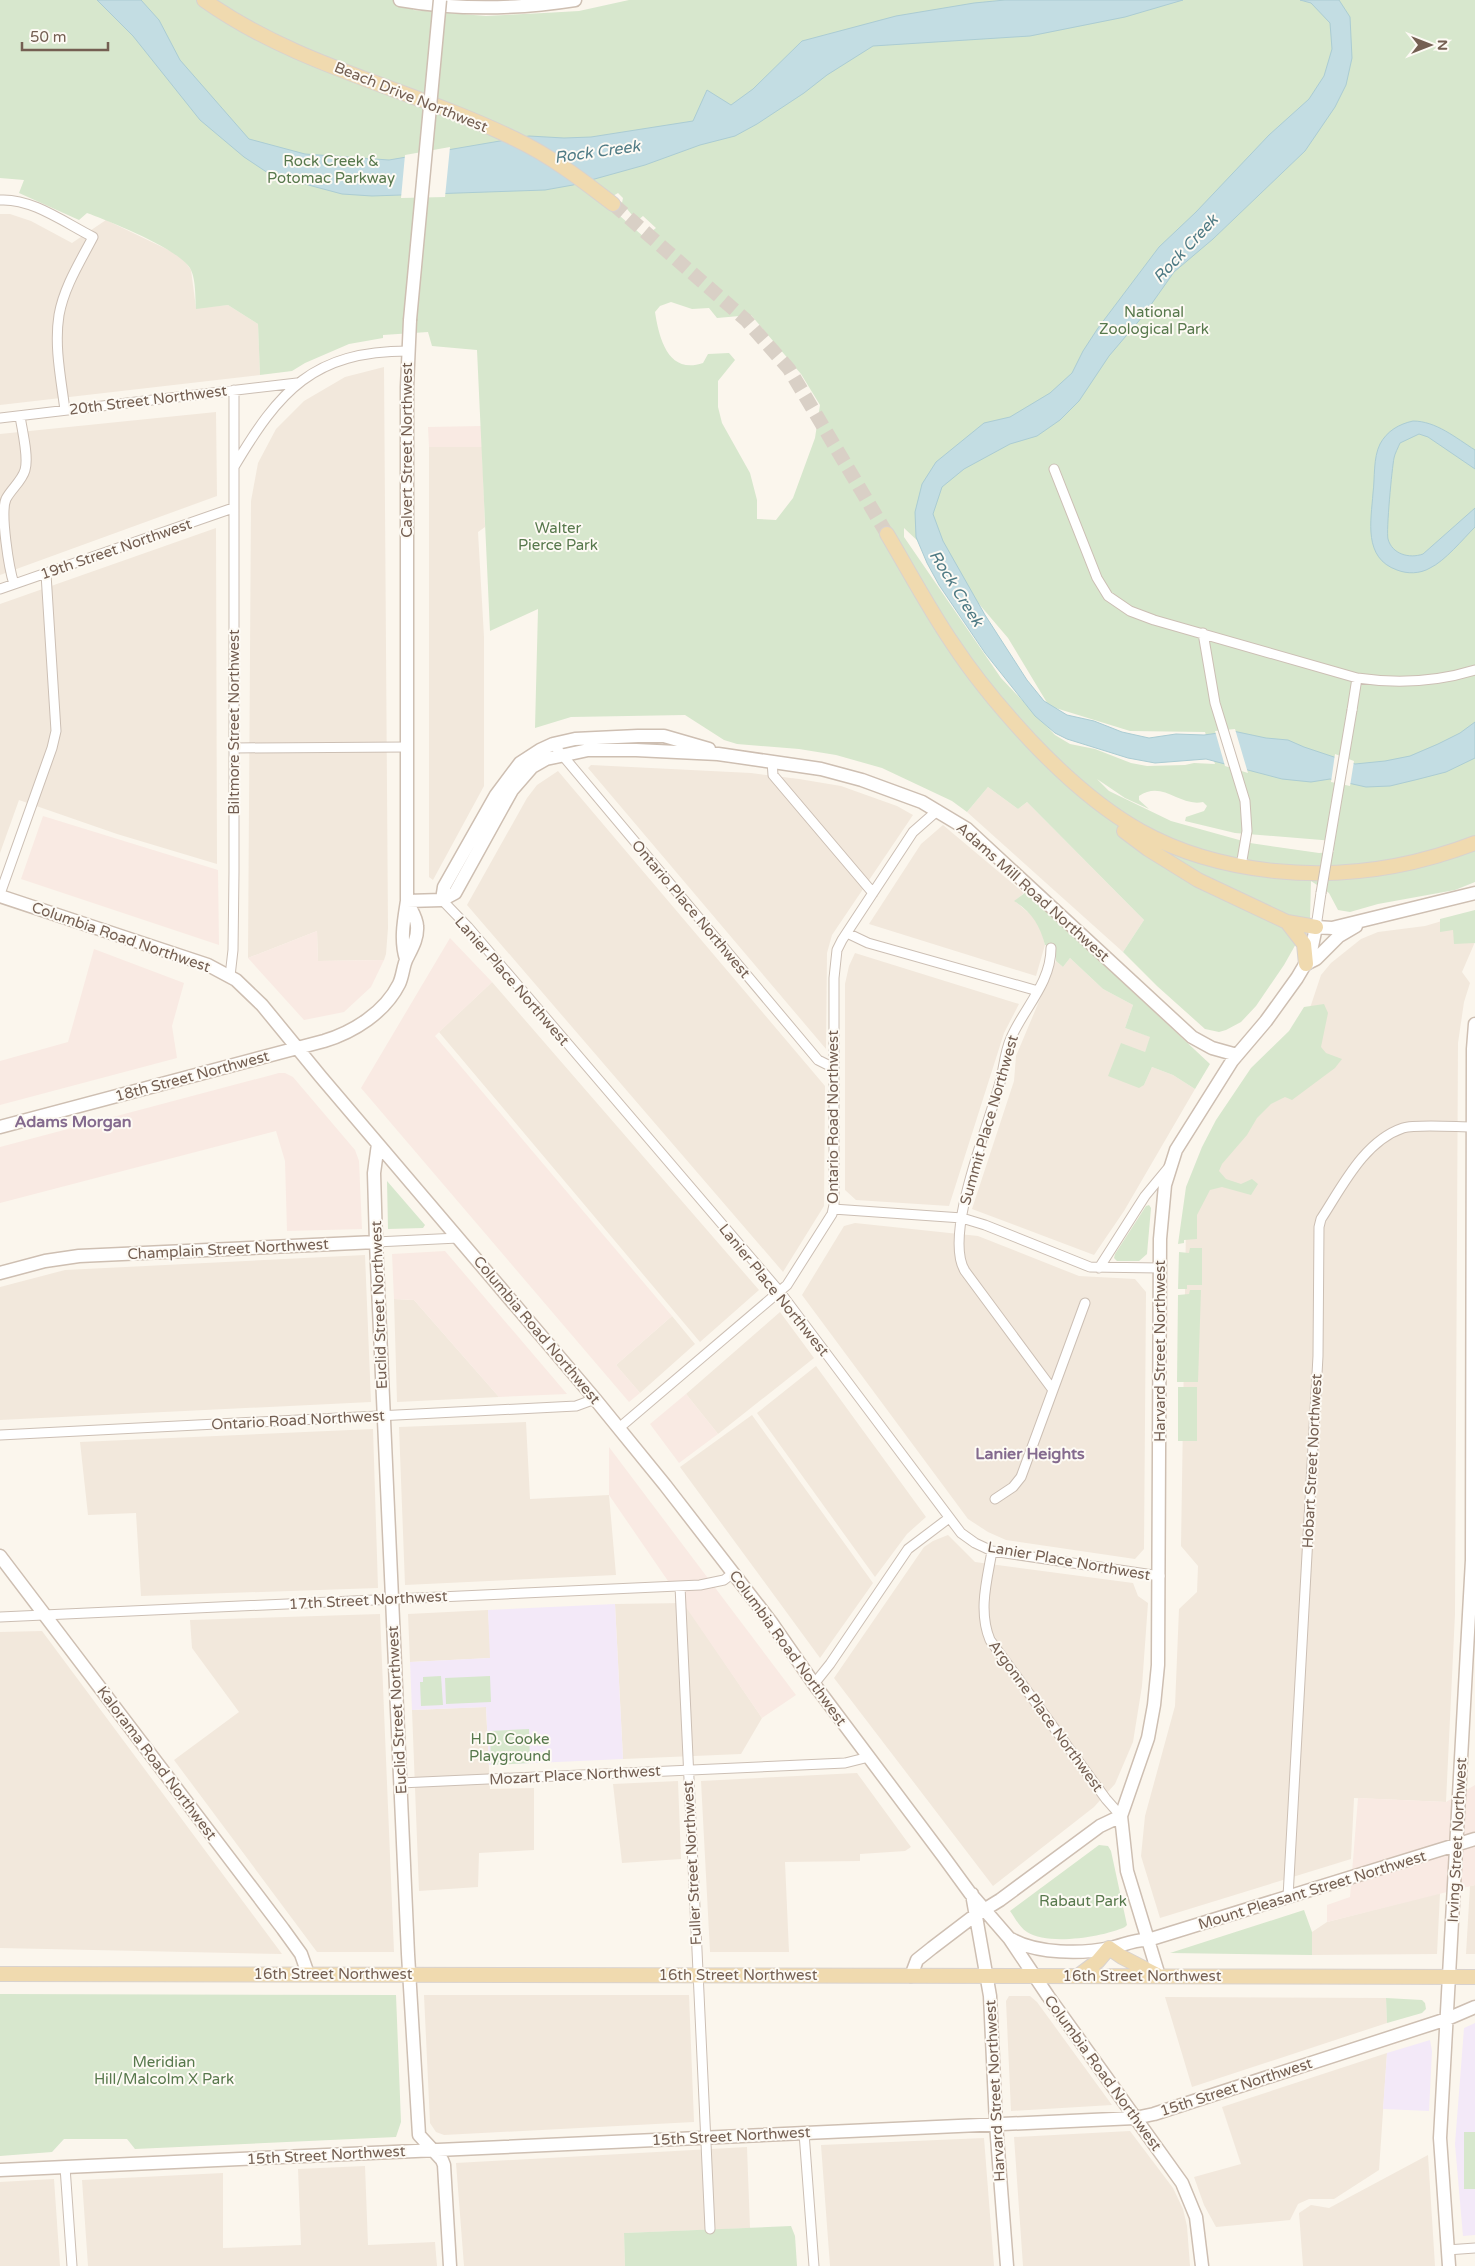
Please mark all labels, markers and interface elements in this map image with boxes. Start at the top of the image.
scale bar [22,20,109,52]
north arrow [1405,20,1455,70]
text: 50 m [30,28,67,46]
text: N [1434,39,1451,51]
street label: Beach Drive Northwest [332,58,491,136]
water label: Rock Creek [553,136,643,168]
park label: Rock Creek & Potomac Parkway [267,152,395,187]
water label: Rock Creek [1149,209,1223,287]
park label: National Zoological Park [1099,303,1209,338]
street label: Calvert Street Northwest [398,362,416,538]
street label: 20th Street Northwest [68,381,228,419]
street label: 19th Street Northwest [38,515,194,583]
park label: Walter Pierce Park [518,519,598,554]
water label: Rock Creek [925,547,988,631]
street label: Biltmore Street Northwest [225,629,243,815]
street label: Adams Mill Road Northwest [953,819,1113,966]
street label: Ontario Place Northwest [628,836,754,982]
street label: Columbia Road Northwest [29,898,213,976]
street label: Lanier Place Northwest [451,913,573,1049]
street label: Ontario Road Northwest [824,1030,842,1204]
street label: Summit Place Northwest [956,1033,1022,1207]
street label: 18th Street Northwest [113,1047,271,1105]
district label: Adams Morgan [14,1112,132,1132]
street label: Euclid Street Northwest [367,1220,391,1390]
street label: Lanier Place Northwest [715,1220,833,1360]
street label: Champlain Street Northwest [127,1235,329,1263]
street label: Columbia Road Northwest [470,1252,604,1408]
street label: Harvard Street Northwest [1151,1260,1169,1442]
street label: Hobart Street Northwest [1298,1373,1326,1549]
street label: Ontario Road Northwest [211,1406,386,1434]
district label: Lanier Heights [975,1444,1085,1464]
street label: Lanier Place Northwest [986,1538,1152,1584]
street label: Columbia Road Northwest [726,1567,851,1729]
street label: 17th Street Northwest [288,1587,448,1613]
street label: Euclid Street Northwest [384,1625,410,1795]
street label: Argonne Place Northwest [985,1637,1107,1795]
street label: Kalorama Road Northwest [93,1683,221,1844]
park label: H.D. Cooke Playground [469,1730,551,1765]
street label: Irving Street Northwest [1444,1757,1470,1923]
street label: Mozart Place Northwest [489,1762,661,1788]
street label: Fuller Street Northwest [679,1780,705,1946]
street label: Mount Pleasant Street Northwest [1196,1847,1428,1933]
park label: Rabaut Park [1039,1892,1127,1910]
street label: 16th Street Northwest [254,1965,413,1983]
street label: 16th Street Northwest [659,1966,818,1984]
street label: 16th Street Northwest [1063,1967,1222,1985]
street label: Columbia Road Northwest [1041,1992,1166,2154]
street label: Harvard Street Northwest [981,1999,1009,2182]
park label: Meridian Hill/Malcolm X Park [94,2053,234,2088]
street label: 15th Street Northwest [1158,2054,1315,2120]
street label: 15th Street Northwest [651,2123,811,2149]
street label: 15th Street Northwest [246,2142,406,2168]

